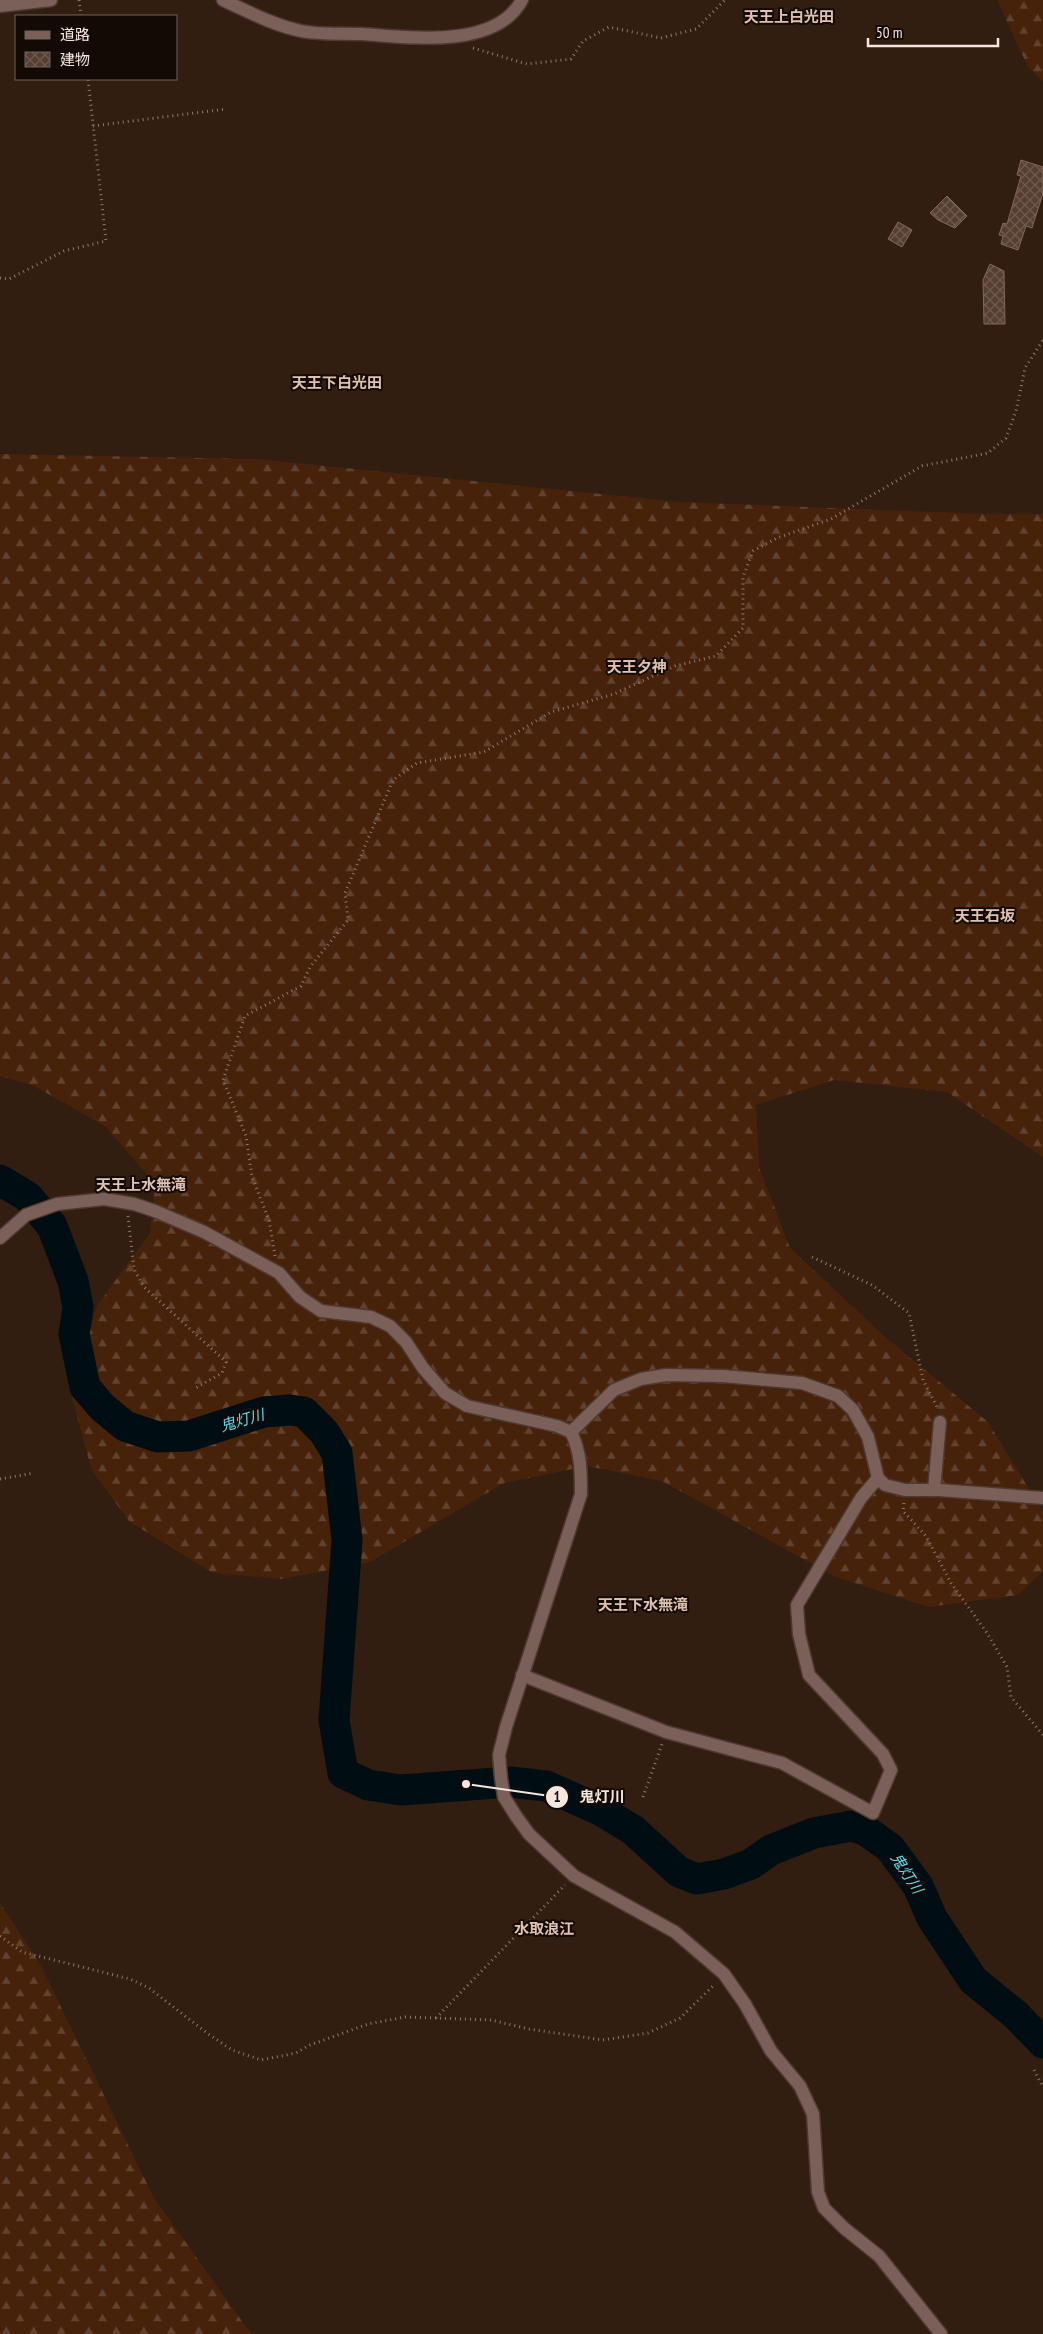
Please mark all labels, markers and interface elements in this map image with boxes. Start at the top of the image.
district label: 天王上白光田 [744,7,834,26]
legend [15,15,178,80]
scale bar [868,15,998,47]
text: 50 m [876,23,902,42]
text: 道路 [60,25,90,44]
text: 建物 [60,50,90,69]
district label: 天王下白光田 [292,373,382,392]
district label: 天王夕神 [607,657,667,676]
district label: 天王石坂 [955,906,1015,925]
district label: 天王上水無滝 [96,1175,186,1194]
water label: 鬼灯川 [218,1404,268,1435]
district label: 天王下水無滝 [598,1595,688,1614]
callout: 鬼灯川 [545,1782,635,1812]
text: 1 [553,1787,561,1806]
text: 鬼灯川 [579,1787,625,1806]
water label: 鬼灯川 [887,1849,928,1899]
district label: 水取浪江 [514,1919,574,1938]

